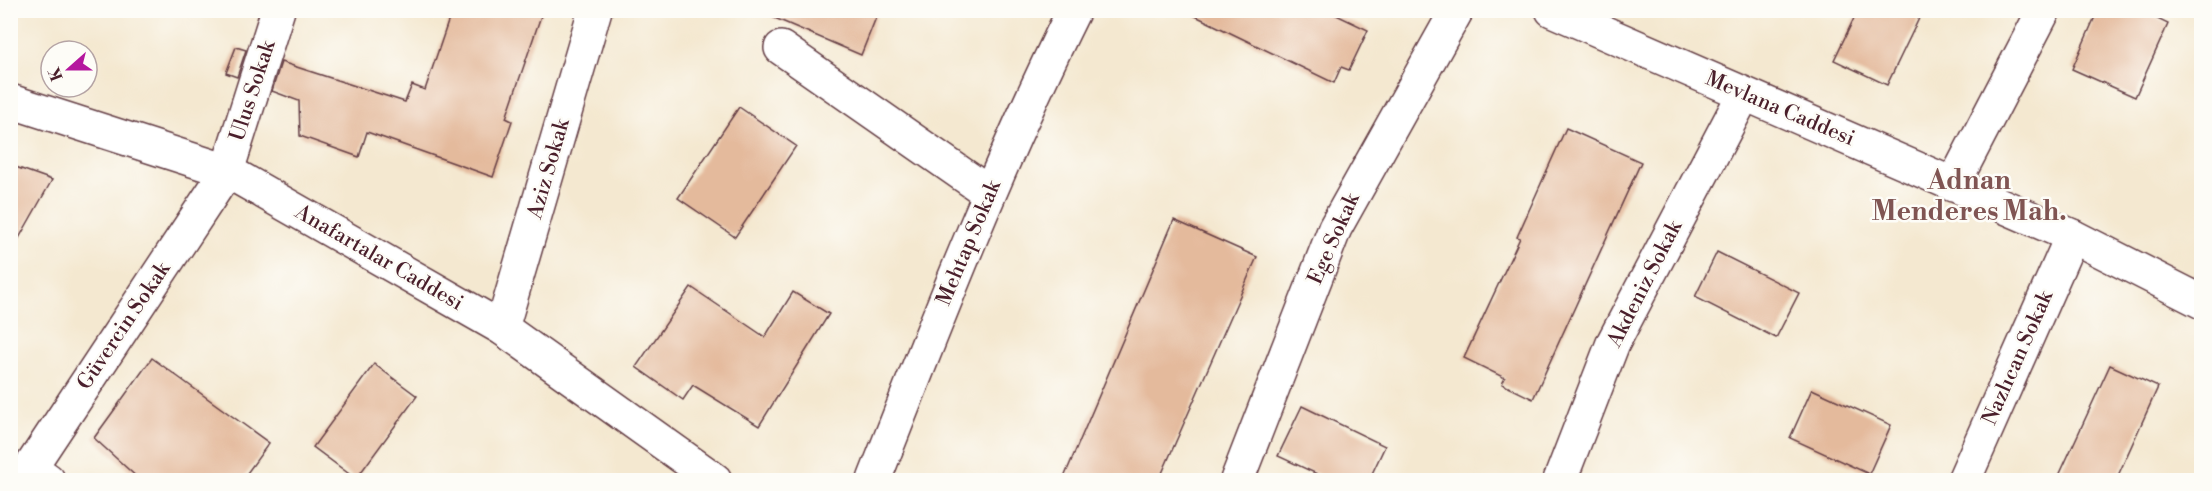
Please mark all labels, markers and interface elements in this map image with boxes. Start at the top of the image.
street label: Ulus Sokak [225,36,282,145]
north arrow [39,39,99,99]
text: K [44,63,68,84]
street label: Mevlana Caddesi [1702,66,1859,152]
street label: Aziz Sokak [522,115,576,223]
district label: Adnan Menderes Mah. [1871,164,2067,229]
street label: Mehtap Sokak [931,175,1007,310]
street label: Ege Sokak [1302,188,1366,289]
street label: Anafartalar Caddesi [289,199,468,317]
street label: Akdeniz Sokak [1601,215,1689,353]
street label: Güvercin Sokak [72,256,177,395]
street label: Nazlıcan Sokak [1977,286,2060,429]

